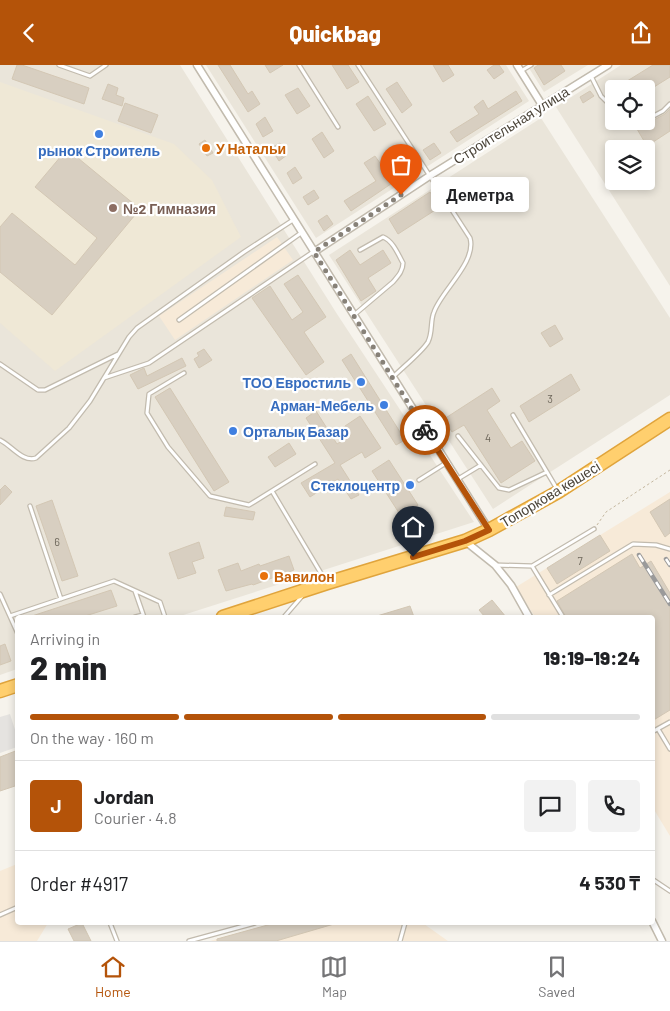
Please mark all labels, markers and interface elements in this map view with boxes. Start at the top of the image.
icon: back [15,19,43,47]
icon: share [627,19,655,47]
text: Quickbag [289,20,381,46]
map controls [605,80,655,190]
button: locate [605,80,655,130]
street label: Строительная улица [450,82,572,168]
marker: рынок Строитель [93,128,105,140]
place label: У Натальи [216,140,286,157]
button: layers [605,140,655,190]
place label: рынок Строитель [38,142,160,159]
marker: У Натальи [200,142,212,154]
pin [380,144,422,195]
icon: bag [387,151,415,179]
callout: Деметра [431,177,528,213]
text: Деметра [446,185,514,204]
place label: №2 Гимназия [123,200,216,217]
marker: №2 Гимназия [107,202,119,214]
place label: ТОО Евростиль [243,374,351,391]
marker: ТОО Евростиль [355,376,367,388]
house number: 3 [547,392,553,405]
place label: Арман-Мебель [270,397,374,414]
marker: Арман-Мебель [378,399,390,411]
courier [400,405,450,455]
icon: bike [411,416,439,444]
place label: Орталық Базар [243,423,349,440]
marker: Орталық Базар [227,425,239,437]
house number: 4 [485,431,491,444]
street label: Топоркова көшесі [497,458,603,530]
place label: Стеклоцентр [311,477,400,494]
marker: Стеклоцентр [404,479,416,491]
pin [392,506,434,557]
icon: home [399,513,427,541]
house number: 6 [54,535,60,548]
house number: 7 [577,554,583,567]
place label: Вавилон [274,568,335,585]
marker: Вавилон [258,570,270,582]
text: Arriving in [30,629,100,648]
text: 19:19–19:24 [543,646,640,669]
text: 2 min [30,648,107,686]
text: On the way · 160 m [30,728,154,747]
button: chat [524,780,576,832]
button: phone [588,780,640,832]
text: Jordan [94,785,154,808]
text: J [50,794,62,817]
text: Courier · 4.8 [94,808,177,827]
text: 4 530 ₸ [579,871,640,894]
text: Order #4917 [30,872,128,895]
tab: Home [95,953,131,1000]
tab: Map [320,953,348,1000]
tab: Saved [538,953,575,1000]

